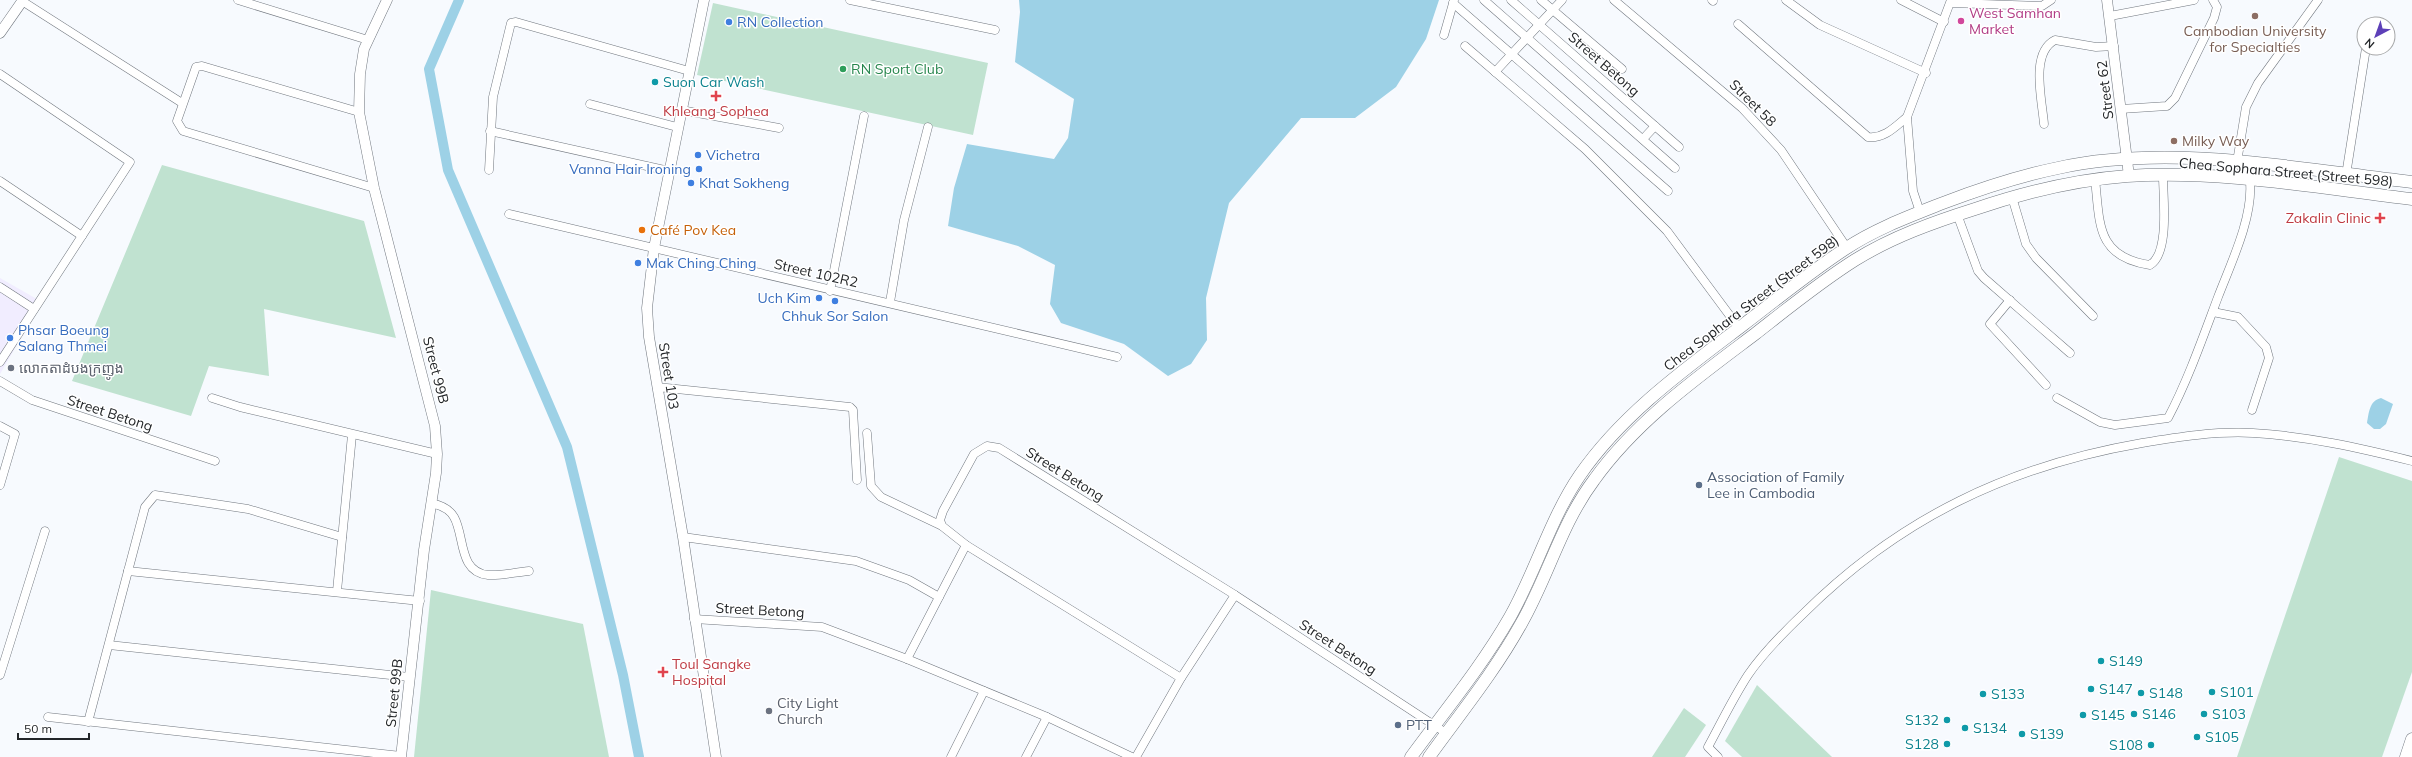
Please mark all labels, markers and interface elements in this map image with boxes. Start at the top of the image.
place label: West Samhan Market [1969,4,2061,38]
marker: Cambodian University for Specialties [2250,11,2260,21]
place label: RN Collection [737,13,824,31]
marker: West Samhan Market [1956,16,1966,26]
north arrow [2356,16,2396,56]
marker: RN Collection [724,17,734,27]
place label: Cambodian University for Specialties [2184,22,2327,56]
street label: Street Betong [1565,28,1643,100]
text: N [2362,36,2377,52]
place label: RN Sport Club [851,60,943,78]
street label: Street 62 [2092,60,2118,120]
marker: RN Sport Club [838,64,848,74]
place label: Suon Car Wash [663,73,764,91]
street label: Street 58 [1726,76,1780,130]
marker: Suon Car Wash [650,77,660,87]
marker: Khleang Sophea [711,91,721,101]
place label: Khleang Sophea [663,102,769,120]
place label: Milky Way [2182,132,2250,150]
marker: Milky Way [2169,136,2179,146]
place label: Vichetra [706,146,760,164]
marker: Vichetra [693,150,703,160]
street label: Chea Sophara Street (Street 598) [2178,154,2394,190]
place label: Vanna Hair Ironing [569,160,691,178]
marker: Vanna Hair Ironing [694,164,704,174]
place label: Khat Sokheng [699,174,789,192]
marker: Khat Sokheng [686,178,696,188]
place label: Zakalin Clinic [2286,209,2371,227]
marker: Zakalin Clinic [2374,212,2386,224]
place label: Café Pov Kea [650,221,736,239]
marker: Café Pov Kea [637,225,647,235]
street label: Chea Sophara Street (Street 598) [1660,231,1842,375]
place label: Mak Ching Ching [646,254,756,272]
street label: Street 102R2 [772,255,860,291]
marker: Mak Ching Ching [633,258,643,268]
place label: Uch Kim [757,289,811,307]
marker: Uch Kim [814,293,824,303]
marker: Chhuk Sor Salon [830,296,840,306]
place label: Chhuk Sor Salon [781,307,889,325]
place label: Phsar Boeung Salang Thmei [18,321,109,355]
marker: Phsar Boeung Salang Thmei [5,333,15,343]
street label: Street 99B [419,334,453,406]
street label: Street 103 [655,341,683,411]
place label: លោកតាដំបងក្រញូង [19,359,124,380]
marker: លោកតាដំបងក្រញូង [6,363,16,373]
street label: Street Betong [65,391,155,435]
street label: Street Betong [1022,443,1108,505]
place label: Association of Family Lee in Cambodia [1707,468,1845,502]
marker: Association of Family Lee in Cambodia [1694,480,1704,490]
street label: Street Betong [715,599,805,621]
street label: Street Betong [1296,615,1380,679]
place label: S149 [2109,652,2143,670]
place label: Toul Sangke Hospital [672,655,751,689]
marker: S149 [2096,656,2106,666]
street label: Street 99B [381,658,407,728]
marker: Toul Sangke Hospital [657,666,669,678]
place label: S147 [2099,680,2133,698]
place label: S101 [2220,683,2254,701]
marker: S147 [2086,684,2096,694]
place label: S148 [2149,684,2183,702]
place label: S133 [1991,685,2025,703]
marker: S101 [2207,687,2217,697]
marker: S148 [2136,688,2146,698]
marker: S133 [1978,689,1988,699]
place label: City Light Church [777,694,839,728]
place label: S146 [2142,705,2176,723]
place label: S103 [2212,705,2246,723]
marker: City Light Church [764,706,774,716]
place label: S145 [2091,706,2125,724]
marker: S146 [2129,709,2139,719]
marker: S103 [2199,709,2209,719]
marker: S145 [2078,710,2088,720]
place label: S132 [1905,711,1939,729]
scale bar [18,715,89,741]
marker: S132 [1942,715,1952,725]
place label: PTT [1406,716,1432,734]
place label: S134 [1973,719,2008,737]
marker: PTT [1393,720,1403,730]
text: 50 m [24,721,52,736]
marker: S134 [1960,723,1970,733]
place label: S139 [2030,725,2064,743]
place label: S105 [2205,728,2239,746]
marker: S139 [2017,729,2027,739]
marker: S105 [2192,732,2202,742]
place label: S128 [1905,735,1939,753]
place label: S108 [2109,736,2143,754]
marker: S128 [1942,739,1952,749]
marker: S108 [2146,740,2156,750]

